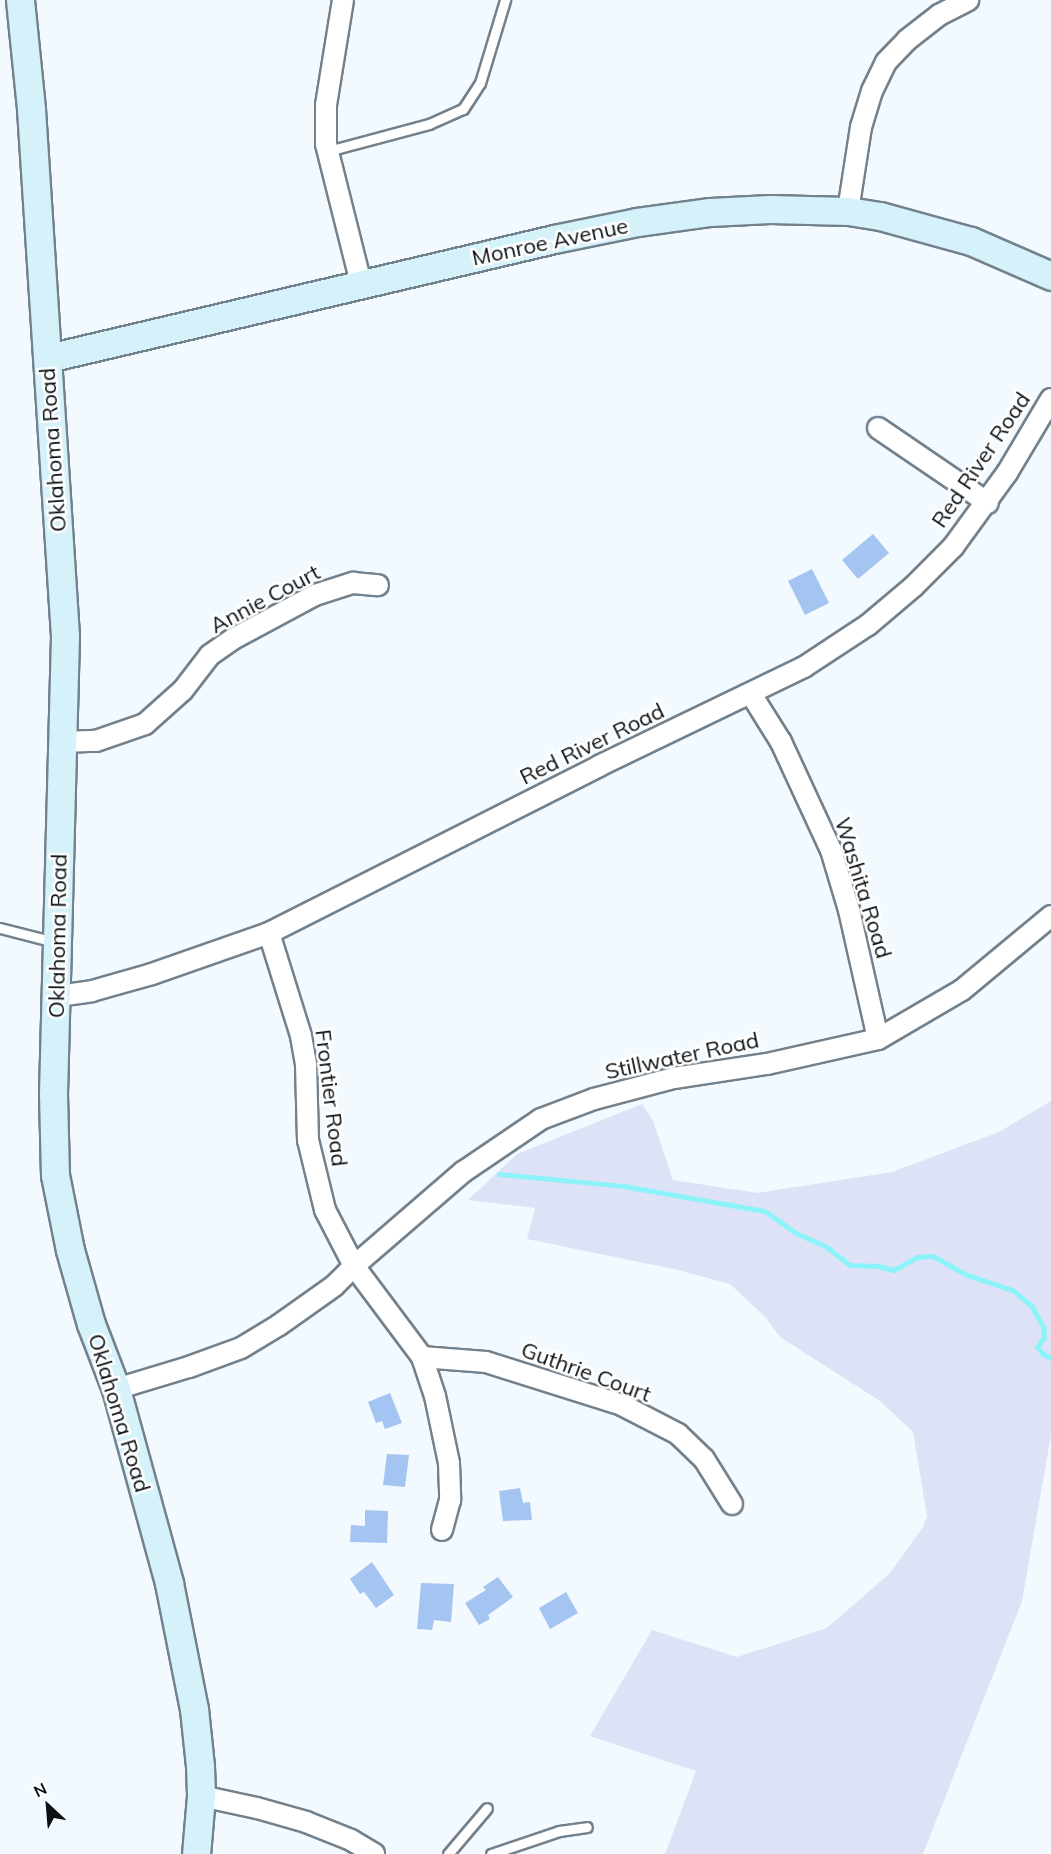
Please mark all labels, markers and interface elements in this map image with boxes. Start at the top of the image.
street label: Monroe Avenue [469,213,631,271]
street label: Oklahoma Road [34,367,72,533]
street label: Red River Road [926,387,1036,533]
street label: Annie Court [206,559,324,639]
street label: Red River Road [515,698,669,790]
street label: Washita Road [829,814,897,962]
street label: Oklahoma Road [43,854,73,1018]
street label: Stillwater Road [603,1027,761,1085]
street label: Frontier Road [309,1028,353,1168]
street label: Oklahoma Road [82,1331,156,1495]
street label: Guthrie Court [518,1336,654,1408]
north arrow [18,1776,78,1836]
text: N [30,1778,50,1801]

